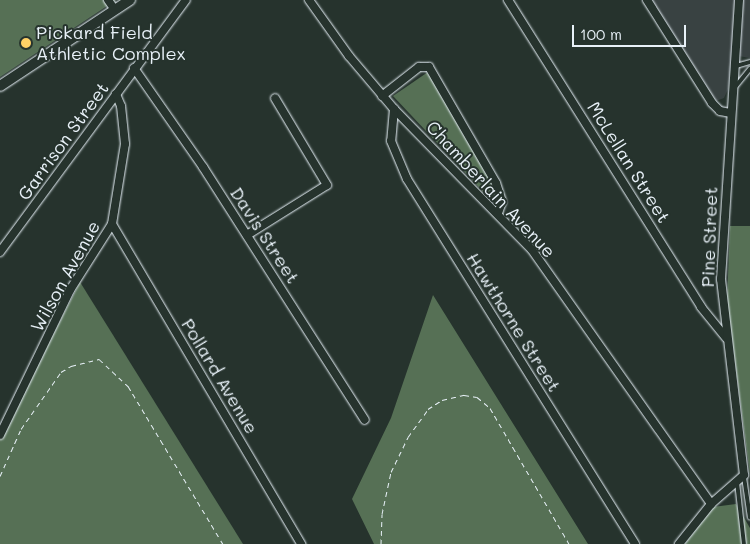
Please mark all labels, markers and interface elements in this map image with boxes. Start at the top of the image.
scale bar [575,15,689,47]
place label: Pickard Field Athletic Complex [36,22,186,64]
text: 100 m [580,24,622,44]
marker: Pickard Field Athletic Complex [20,37,32,49]
street label: Garrison Street [13,78,113,204]
street label: McLellan Street [583,97,675,227]
street label: Chamberlain Avenue [422,116,560,262]
street label: Davis Street [226,183,304,287]
street label: Pine Street [696,186,722,288]
street label: Wilson Avenue [26,217,104,335]
street label: Hawthorne Street [462,248,566,396]
street label: Pollard Avenue [177,315,263,437]

